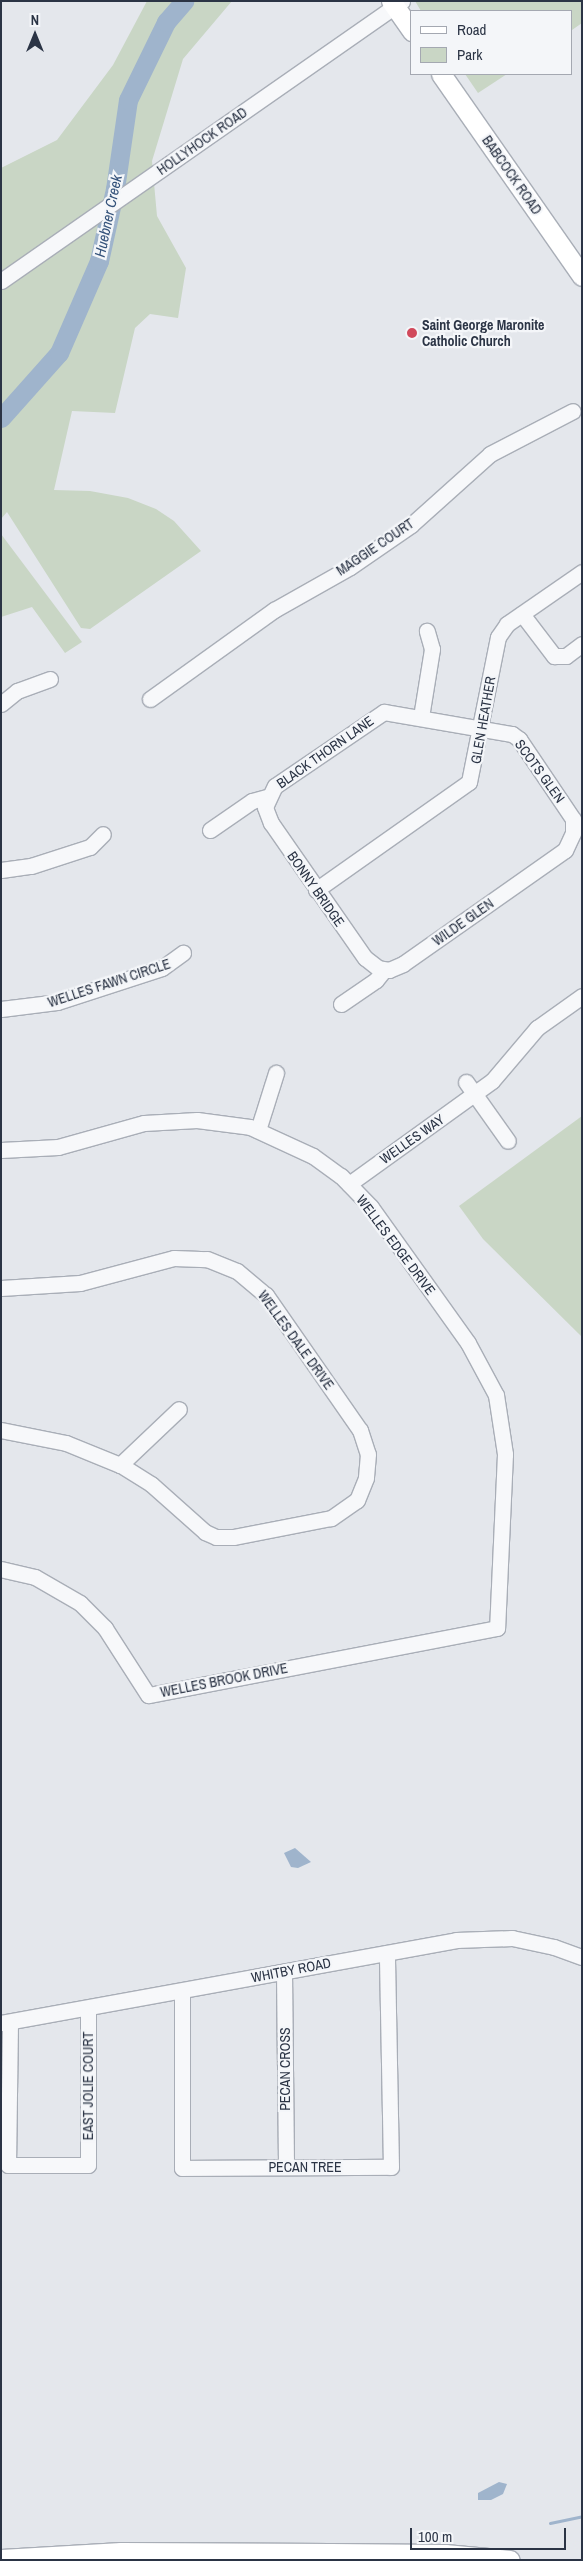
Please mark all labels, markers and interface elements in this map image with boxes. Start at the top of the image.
north arrow [10,10,60,60]
legend [410,10,573,75]
text: N [31,11,39,29]
text: Road [457,19,486,40]
text: Park [457,44,482,65]
street label: HOLLYHOCK ROAD [154,104,250,178]
street label: BABCOCK ROAD [479,132,545,218]
water label: Huebner Creek [91,173,125,259]
place label: Saint George Maronite Catholic Church [422,317,544,350]
marker: Saint George Maronite Catholic Church [406,327,418,339]
street label: MAGGIE COURT [333,515,417,579]
street label: GLEN HEATHER [467,675,499,765]
street label: BLACK THORN LANE [273,712,377,792]
street label: SCOTS GLEN [511,736,569,806]
street label: BONNY BRIDGE [284,848,348,930]
street label: WILDE GLEN [429,895,497,949]
street label: WELLES FAWN CIRCLE [46,955,172,1011]
street label: WELLES WAY [377,1111,447,1167]
street label: WELLES EDGE DRIVE [353,1192,439,1298]
street label: WELLES DALE DRIVE [255,1287,337,1393]
street label: WELLES BROOK DRIVE [159,1659,289,1701]
street label: WHITBY ROAD [250,1954,332,1986]
street label: PECAN CROSS [277,2027,293,2111]
street label: EAST JOLIE COURT [80,2032,96,2140]
street label: PECAN TREE [268,2159,342,2175]
scale bar [413,2518,569,2550]
text: 100 m [418,2526,452,2547]

